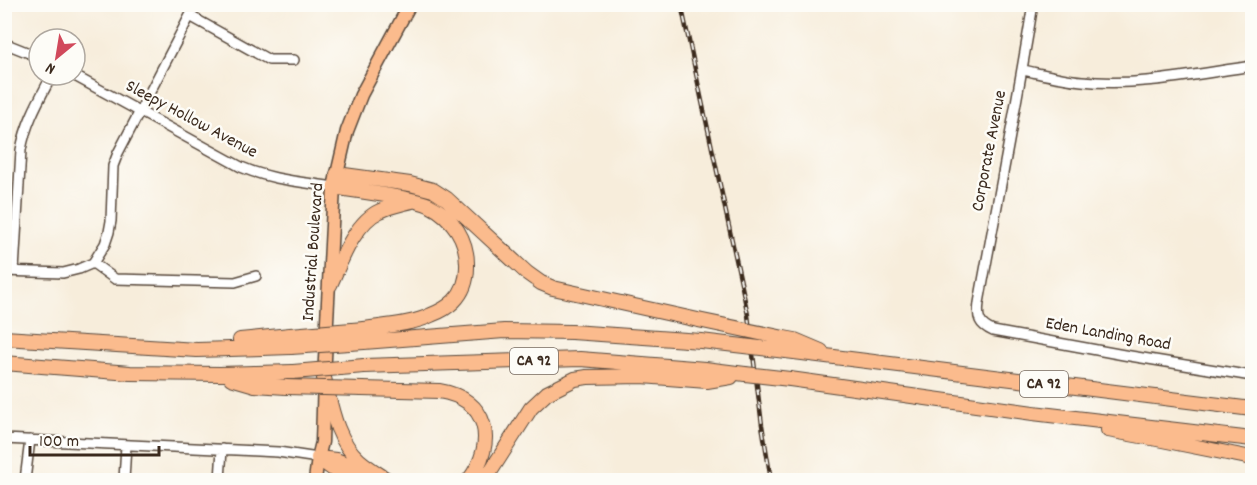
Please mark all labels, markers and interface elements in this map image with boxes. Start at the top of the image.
north arrow [27,27,87,87]
text: N [41,56,60,80]
street label: Sleepy Hollow Avenue [120,75,262,165]
street label: Corporate Avenue [966,88,1014,214]
street label: Industrial Boulevard [297,182,331,322]
street label: Eden Landing Road [1043,312,1173,358]
road number: CA 92 [510,348,558,374]
road number: CA 92 [1020,371,1068,397]
scale bar [30,419,159,457]
text: 100 m [39,430,79,455]

